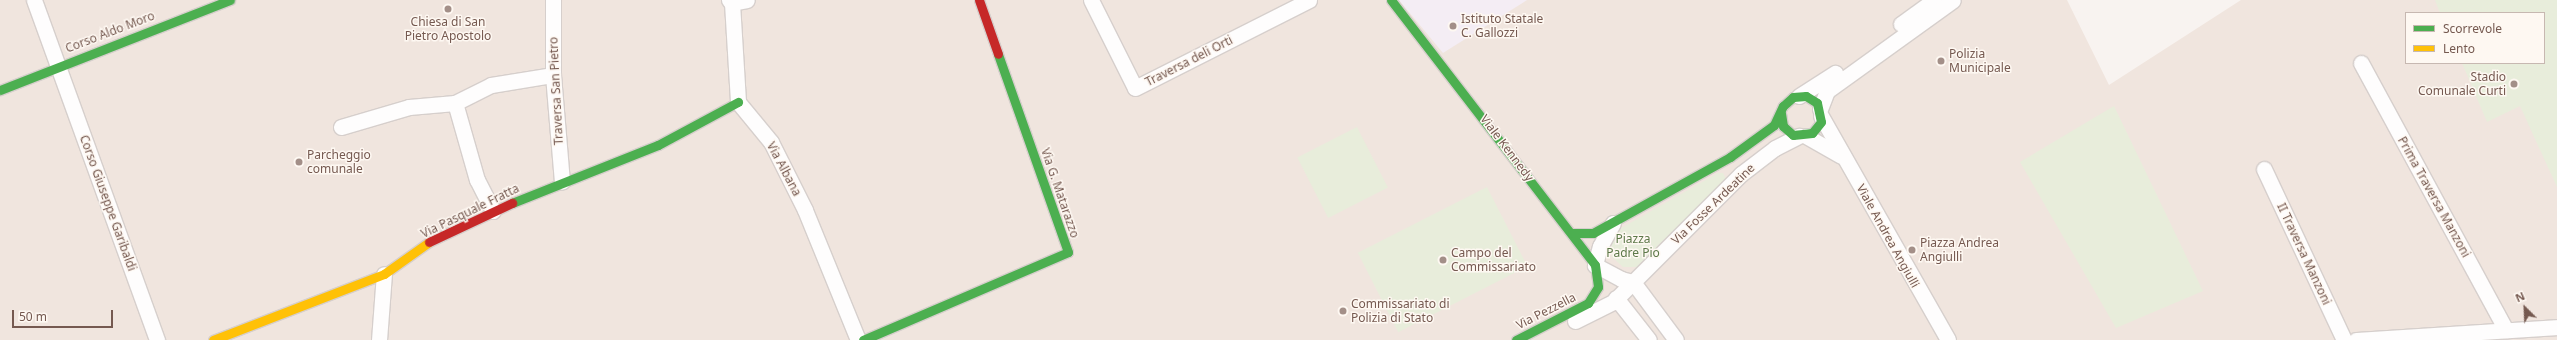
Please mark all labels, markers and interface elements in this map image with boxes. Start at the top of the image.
marker: Chiesa di San Pietro Apostolo [443,4,453,14]
street label: Corso Aldo Moro [63,8,157,56]
place label: Istituto Statale C. Gallozzi [1461,12,1543,40]
legend [2405,12,2545,64]
place label: Chiesa di San Pietro Apostolo [405,15,491,43]
text: Scorrevole [2443,20,2502,37]
marker: Istituto Statale C. Gallozzi [1448,21,1458,31]
street label: Traversa deli Orti [1143,33,1235,89]
street label: Traversa San Pietro [546,37,566,145]
text: Lento [2443,40,2475,57]
place label: Polizia Municipale [1949,47,2011,75]
marker: Polizia Municipale [1936,56,1946,66]
place label: Stadio Comunale Curti [2418,70,2506,98]
marker: Stadio Comunale Curti [2509,79,2519,89]
street label: Viale Kennedy [1477,112,1537,184]
street label: Corso Giuseppe Garibaldi [77,133,139,273]
street label: Prima Traversa Manzoni [2395,134,2473,260]
street label: Via Albana [764,139,804,199]
street label: Via G. Matarazzo [1038,146,1082,240]
place label: Parcheggio comunale [307,148,371,176]
marker: Parcheggio comunale [294,157,304,167]
street label: Via Fosse Ardeatine [1668,161,1758,247]
street label: Via Pasquale Fratta [419,181,521,241]
street label: Viale Andrea Angiulli [1854,182,1922,290]
street label: II Traversa Manzoni [2274,201,2334,307]
park label: Piazza Padre Pio [1606,232,1660,260]
place label: Piazza Andrea Angiulli [1920,236,1999,264]
marker: Piazza Andrea Angiulli [1907,245,1917,255]
place label: Campo del Commissariato [1451,246,1536,274]
marker: Campo del Commissariato [1438,255,1448,265]
north arrow [2505,288,2545,328]
text: N [2513,288,2527,305]
street label: Via Pezzella [1514,290,1578,332]
place label: Commissariato di Polizia di Stato [1351,297,1450,325]
scale bar [14,302,115,328]
marker: Commissariato di Polizia di Stato [1338,306,1348,316]
text: 50 m [19,308,47,325]

